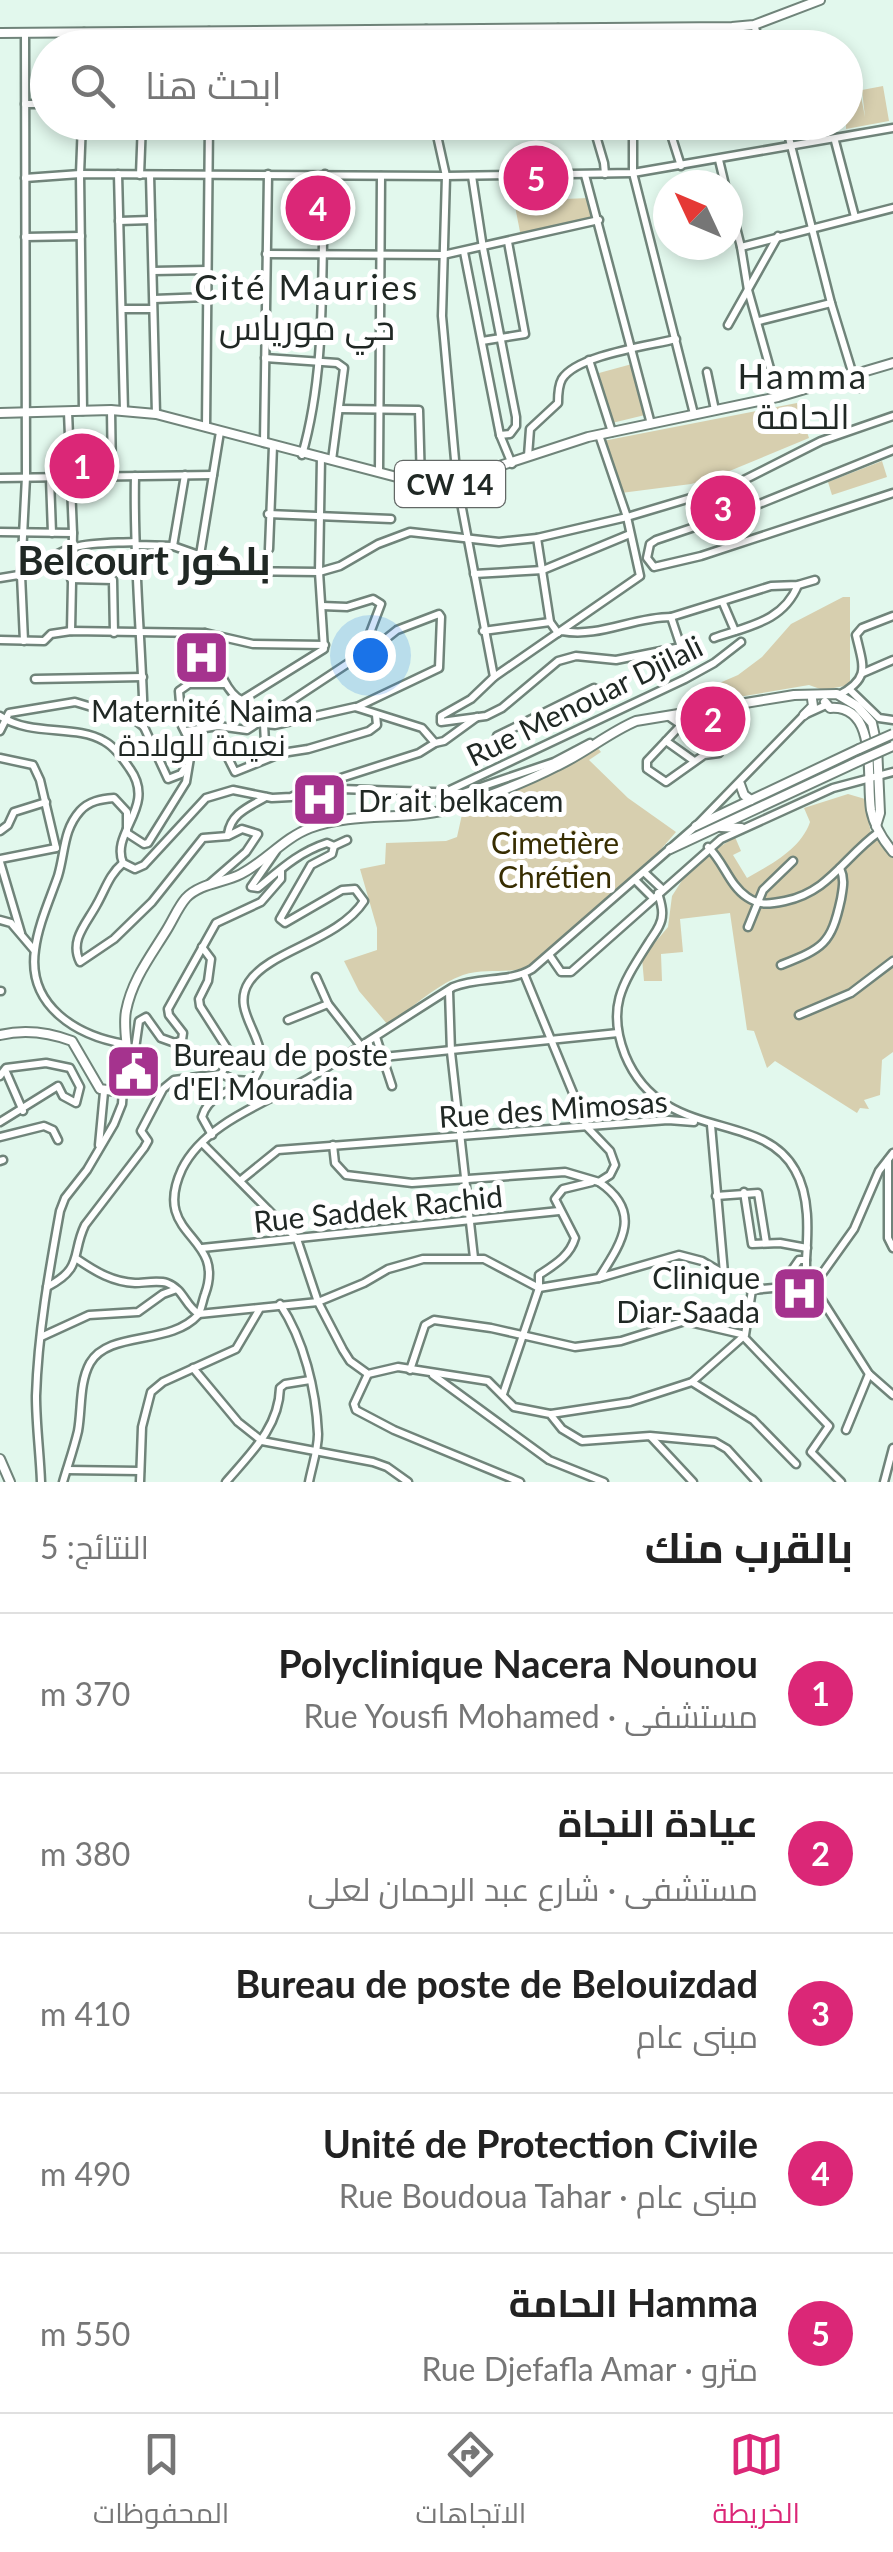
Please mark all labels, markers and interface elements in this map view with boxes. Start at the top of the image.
search box [30,30,863,140]
icon: search [65,58,120,113]
text: ابحث هنا [145,61,282,107]
pin: 5 [504,140,568,216]
pin: 4 [286,170,350,246]
north arrow [653,170,743,260]
district label: Cité Mauries حي مورياس [194,265,420,355]
district label: Hamma الحامة [737,354,869,436]
pin: 1 [49,428,114,504]
road number: CW 14 [395,461,505,507]
pin: 3 [690,470,756,546]
district label: Belcourt بلكور [17,536,271,585]
hospital icon: Maternité Naima نعيمة للولادة [172,627,232,687]
street label: Rue Menouar Djilali [460,627,708,773]
your location [345,630,396,681]
pin: 2 [680,682,746,756]
place label: Maternité Naima نعيمة للولادة [91,692,313,763]
hospital icon: Dr ait belkacem [289,770,349,830]
place label: Dr ait belkacem [358,782,563,818]
park label: Cimetière Chrétien [491,824,619,894]
place label: Bureau de poste d'El Mouradia [173,1036,388,1106]
public building icon: Bureau de poste d'El Mouradia [104,1041,164,1101]
street label: Rue des Mimosas [437,1082,669,1134]
street label: Rue Saddek Rachid [252,1177,504,1239]
place label: Clinique Diar-Saada [616,1259,760,1329]
hospital icon: Clinique Diar-Saada [769,1264,829,1324]
text: بالقرب منك [645,1522,853,1572]
text: النتائج: 5 [40,1527,149,1566]
text: Polyclinique Nacera Nounou [278,1640,758,1686]
text: 370 m [40,1674,130,1713]
text: 1 [811,1674,830,1713]
text: مستشفى · Rue Yousfi Mohamed [303,1696,758,1735]
text: عيادة النجاة [558,1799,758,1845]
text: 380 m [40,1834,130,1873]
text: 2 [811,1834,830,1873]
text: مستشفى · شارع عبد الرحمان لعلى [308,1869,758,1908]
text: Bureau de poste de Belouizdad [235,1960,758,2006]
text: 410 m [40,1994,130,2033]
text: 3 [811,1994,830,2033]
text: مبنى عام [636,2016,758,2055]
text: Unité de Protection Civile [323,2120,758,2166]
text: 490 m [40,2154,130,2193]
text: 4 [811,2154,830,2193]
text: مبنى عام · Rue Boudoua Tahar [339,2176,758,2215]
text: Hamma الحامة [509,2279,758,2325]
text: 550 m [40,2314,130,2353]
text: 5 [811,2314,830,2353]
text: مترو · Rue Djefafla Amar [421,2349,758,2388]
tab: المحفوظات [93,2427,229,2539]
tab: الاتجاهات [416,2427,526,2539]
tab: الخريطة [713,2427,800,2539]

